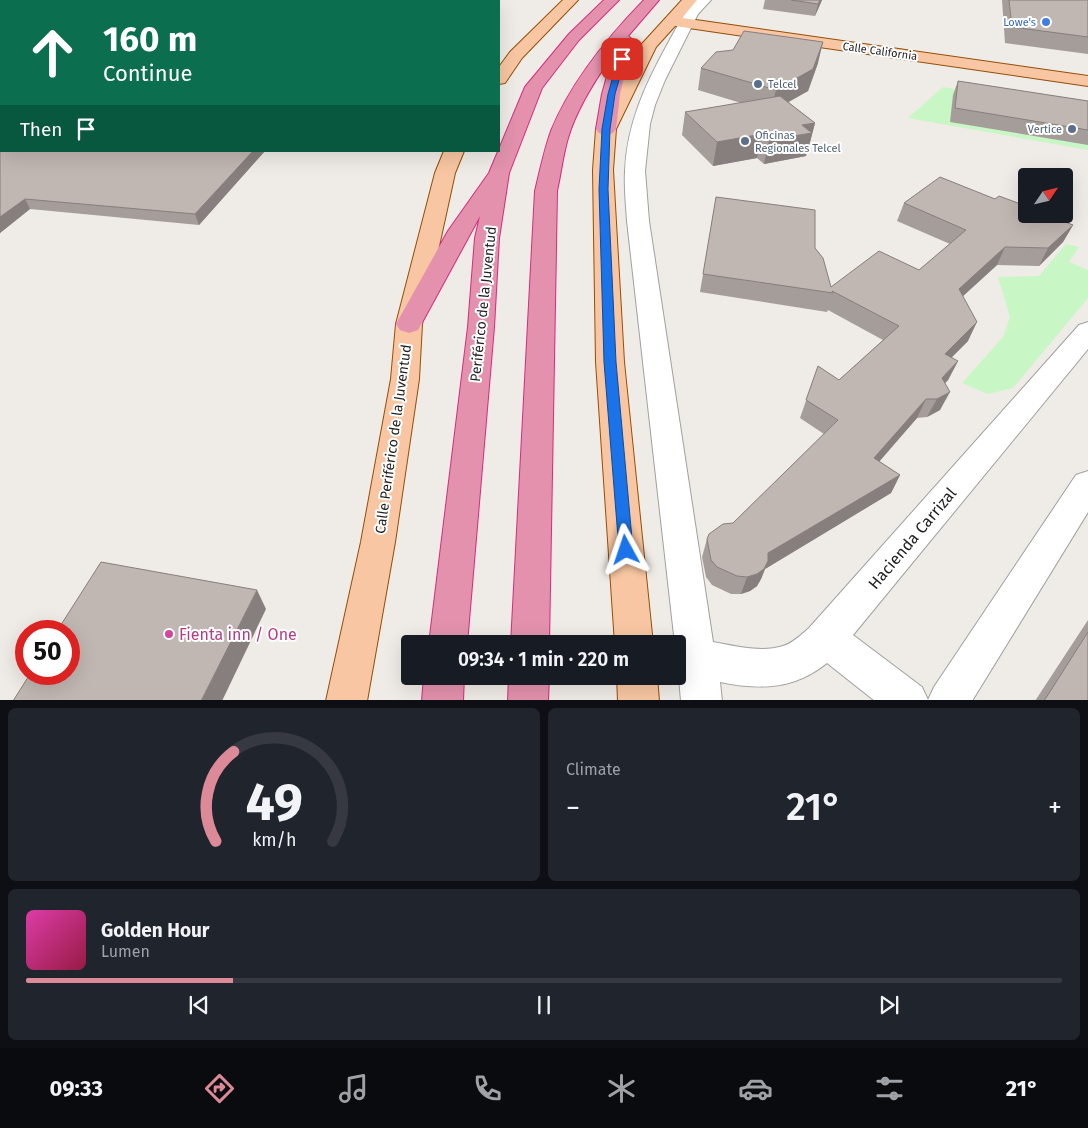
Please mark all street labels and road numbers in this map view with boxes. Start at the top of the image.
street label: Calle California [842,40,918,63]
street label: Periférico de la Juventud [467,225,500,383]
street label: Calle Periférico de la Juventud [372,343,415,535]
street label: Hacienda Carrizal [864,483,961,593]

